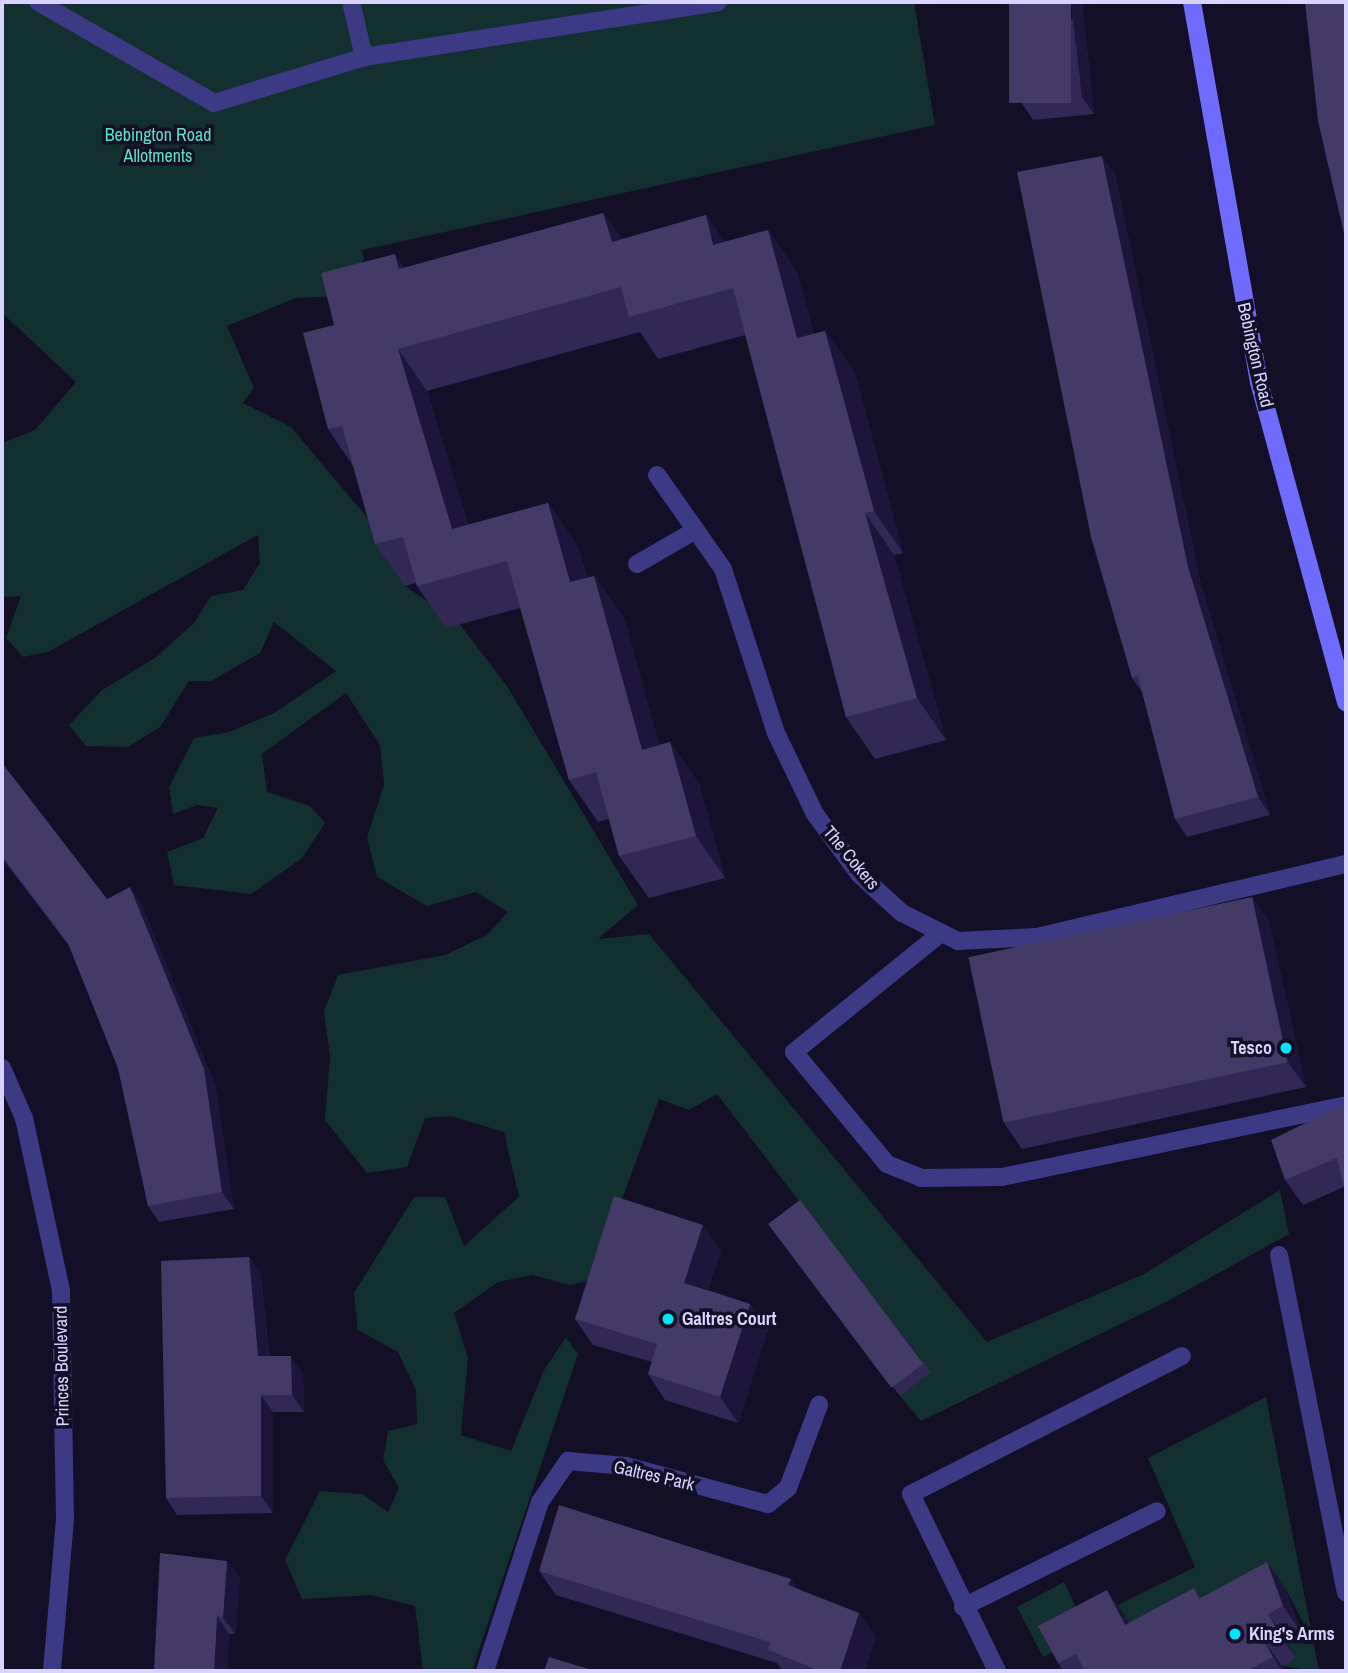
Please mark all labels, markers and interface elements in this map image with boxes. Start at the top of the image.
park label: Bebington Road Allotments [105,125,211,168]
street label: Bebington Road [1232,301,1278,409]
street label: The Cokers [818,822,884,894]
place label: Tesco [1230,1037,1272,1059]
marker: Tesco [1278,1040,1294,1056]
street label: Princes Boulevard [50,1306,74,1426]
place label: Galtres Court [682,1308,776,1330]
marker: Galtres Court [660,1311,676,1327]
street label: Galtres Park [612,1456,696,1496]
place label: King's Arms [1249,1623,1335,1645]
marker: King's Arms [1227,1626,1243,1642]

